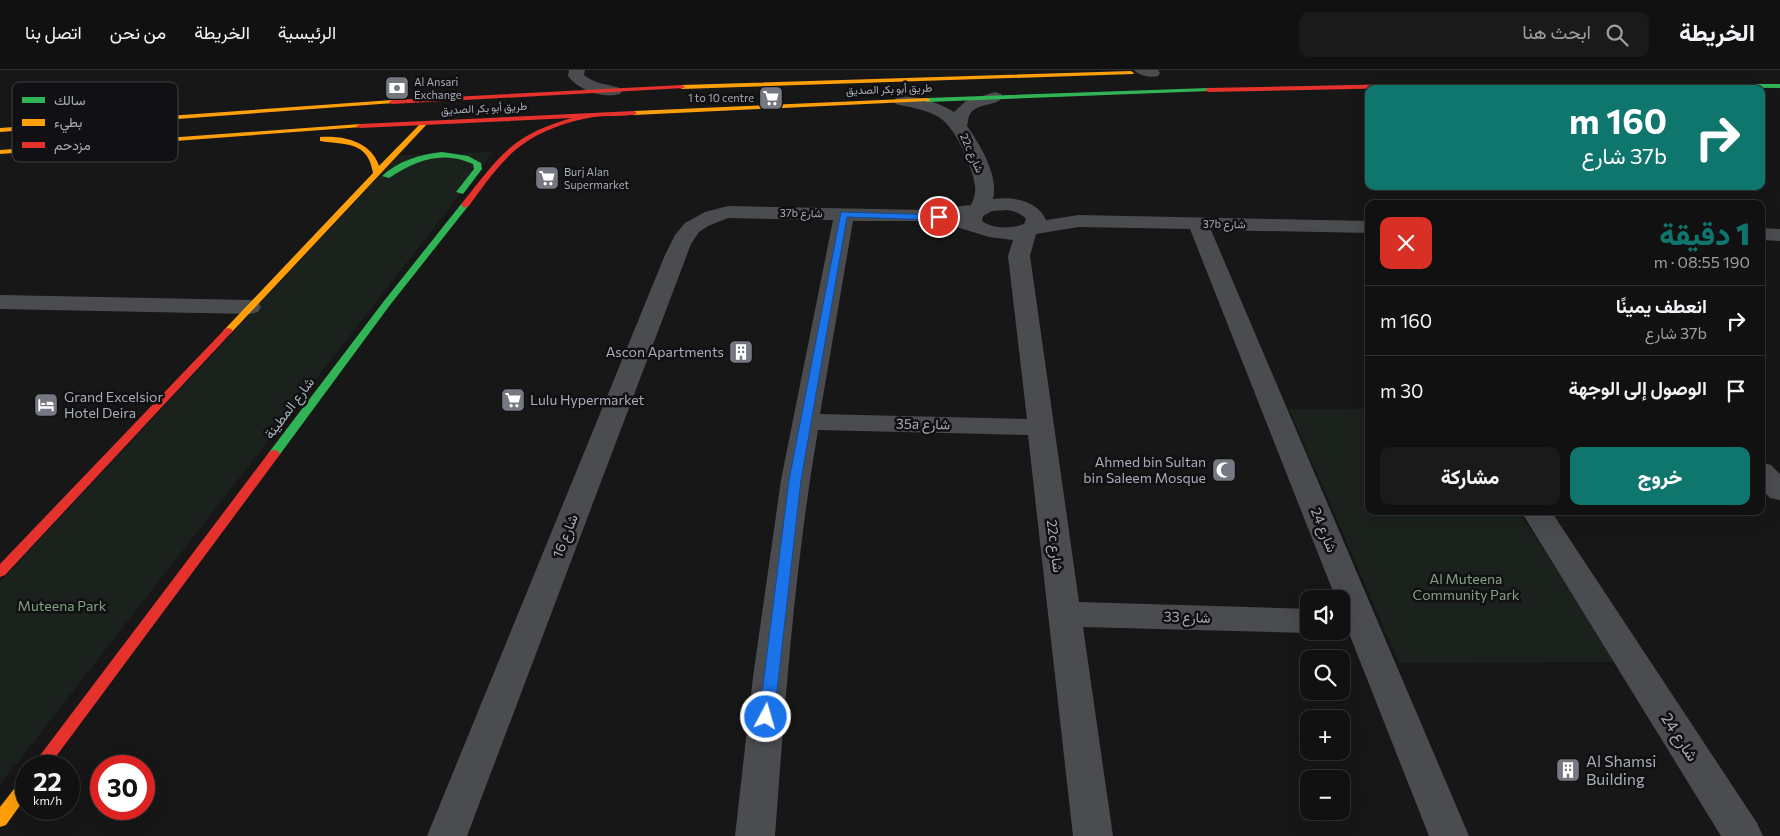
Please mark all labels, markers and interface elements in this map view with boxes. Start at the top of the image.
search box [1299,12,1649,57]
text: الخريطة [1679,17,1755,46]
text: ابحث هنا [1522,20,1591,43]
text: اتصل بنا [25,21,82,43]
text: من نحن [110,21,166,43]
text: الخريطة [194,21,250,43]
text: الرئيسية [278,21,336,43]
icon: search [1603,21,1631,49]
bank icon: Al Ansari Exchange [384,75,410,101]
place label: Al Ansari Exchange [414,75,462,101]
street label: طريق أبو بكر الصديق [846,80,932,98]
legend [12,82,178,162]
supermarket icon: 1 to 10 centre [758,85,784,111]
text: سالك [54,91,85,108]
place label: 1 to 10 centre [688,91,754,104]
text: 160 m [1569,98,1667,141]
street label: طريق أبو بكر الصديق [440,99,528,117]
icon: right [1685,105,1750,170]
text: بطيء [54,113,82,134]
street label: 22c شارع [956,131,987,176]
text: مزدحم [54,136,91,154]
text: 37b شارع [1581,142,1667,169]
supermarket icon: Burj Alan Supermarket [534,165,560,191]
place label: Burj Alan Supermarket [564,165,629,191]
pin [918,196,960,238]
icon: arrive [925,203,953,231]
street label: 37b شارع [779,206,823,221]
text: 1 دقيقة [1659,214,1750,251]
street label: 37b شارع [1202,217,1246,232]
button: close [1380,217,1432,269]
text: 190 m · 08:55 [1654,252,1750,271]
text: انعطف يمينًا [1616,294,1707,317]
icon: right [1722,307,1750,335]
text: 160 m [1380,309,1432,332]
text: 37b شارع [1645,323,1707,342]
building icon: Ascon Apartments [728,339,754,365]
place label: Ascon Apartments [606,343,724,360]
street label: شارع المطينة [260,374,320,444]
text: الوصول إلى الوجهة [1568,376,1707,399]
icon: arrive [1722,377,1750,405]
text: 30 m [1380,379,1423,402]
supermarket icon: Lulu Hypermarket [500,387,526,413]
place label: Grand Excelsior Hotel Deira [64,388,163,421]
place label: Lulu Hypermarket [530,391,645,408]
hotel icon: Grand Excelsior Hotel Deira [33,392,59,418]
street label: 35a شارع [896,415,950,435]
button: مشاركة [1380,447,1560,505]
button: خروج [1570,447,1750,505]
place label: Ahmed bin Sultan bin Saleem Mosque [1083,453,1206,486]
mosque icon: Ahmed bin Sultan bin Saleem Mosque [1211,457,1237,483]
street label: شارع 24 [1305,505,1341,556]
street label: شارع 16 [548,512,584,561]
street label: 22c شارع [1041,518,1067,574]
park label: Al Muteena Community Park [1413,570,1520,603]
map controls [1300,590,1350,820]
button: sound [1300,590,1350,640]
park label: Muteena Park [18,597,107,614]
street label: شارع 33 [1163,607,1211,629]
button: search [1300,650,1350,700]
position arrow [739,690,791,742]
street label: شارع 24 [1655,709,1703,766]
button: + [1300,710,1350,760]
place label: Al Shamsi Building [1586,751,1656,788]
speed limit sign: 30 [90,755,155,820]
building icon: Al Shamsi Building [1555,757,1581,783]
text: 22 [33,766,62,796]
button: − [1300,770,1350,820]
text: km/h [33,793,62,807]

